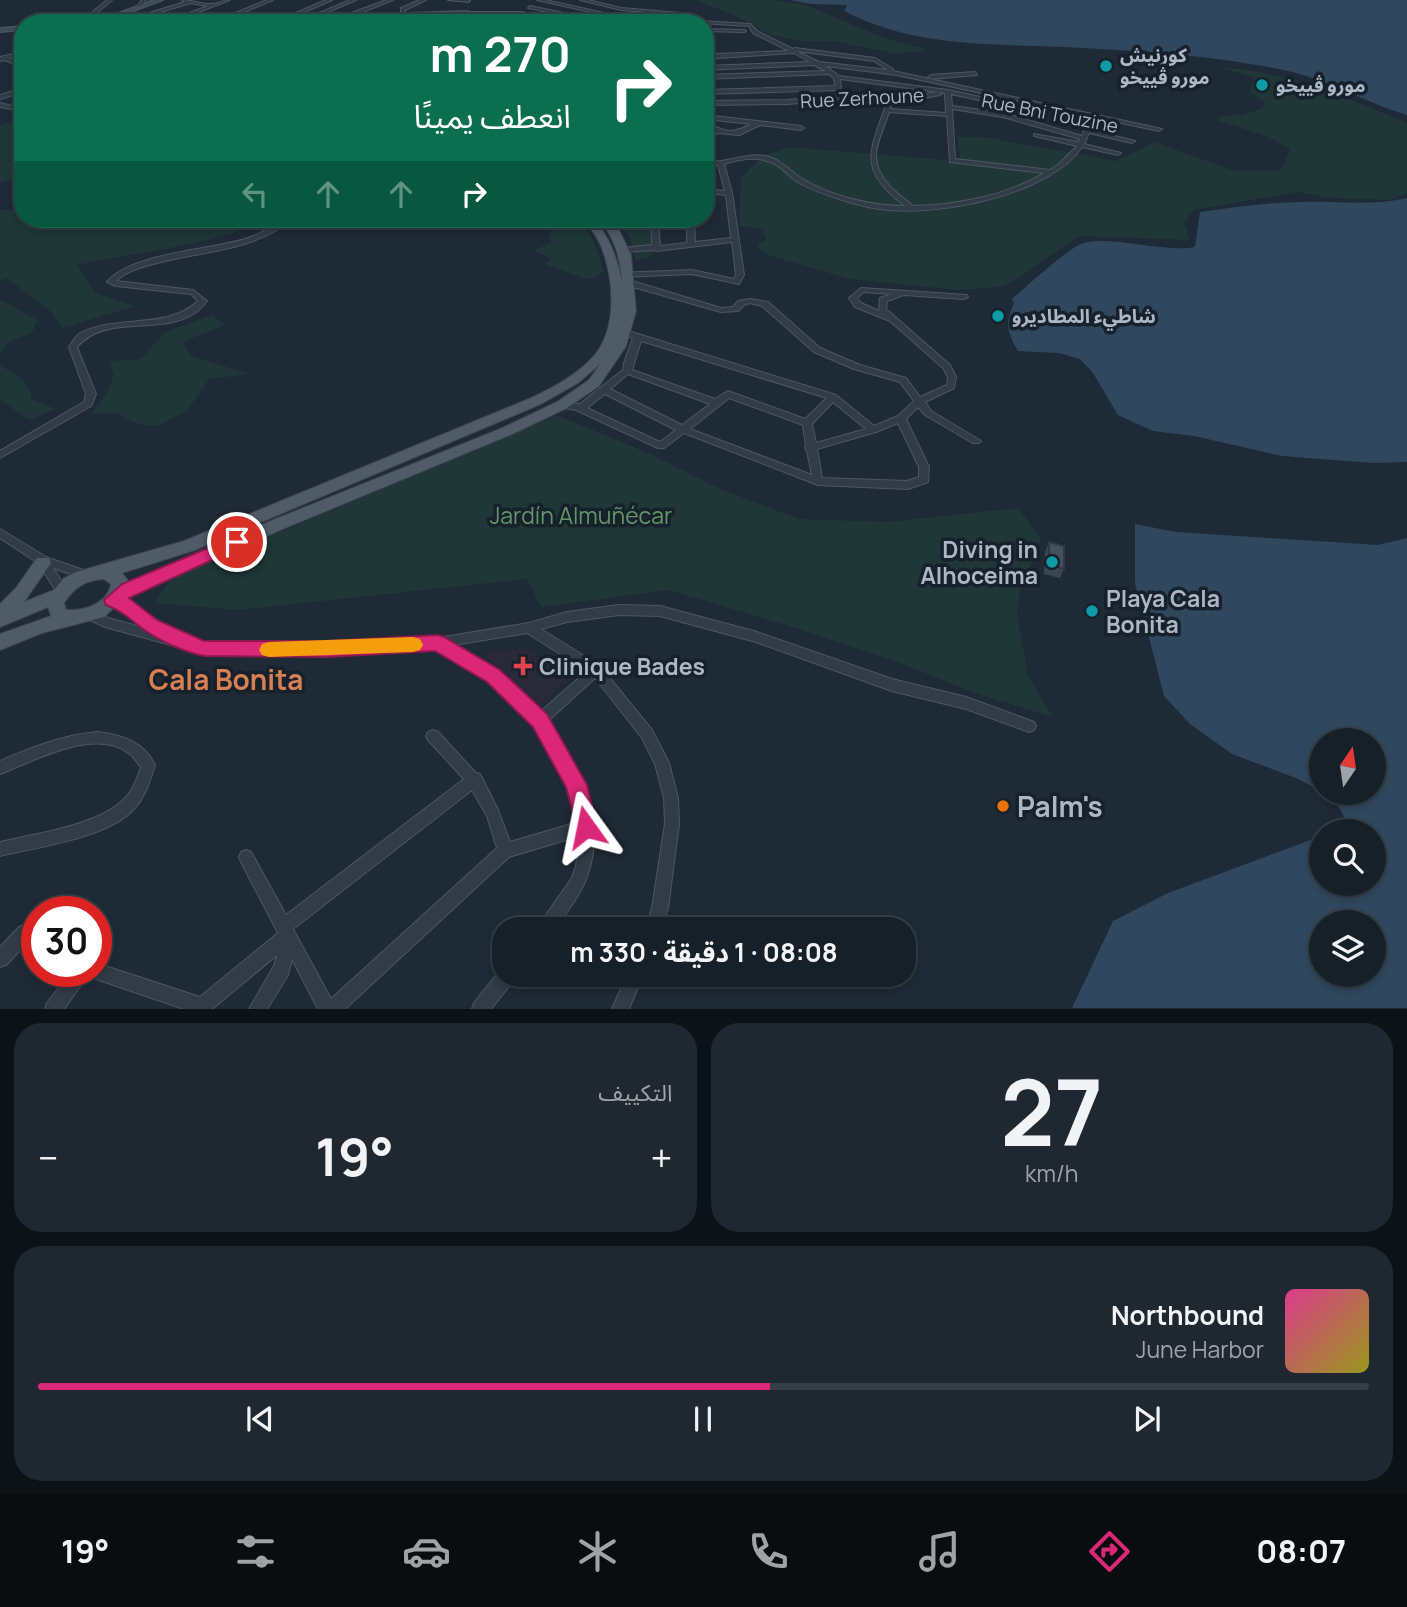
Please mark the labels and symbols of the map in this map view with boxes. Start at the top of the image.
place label: كورنيش مورو ڤييخو [1120,42,1210,90]
marker: كورنيش مورو ڤييخو [1098,58,1114,74]
place label: مورو ڤييخو [1276,72,1366,98]
marker: مورو ڤييخو [1254,77,1270,93]
street label: Rue Zerhoune [799,82,925,114]
street label: Rue Bni Touzine [980,87,1120,139]
place label: شاطيء المطاديرو [1012,303,1156,331]
marker: شاطيء المطاديرو [990,308,1006,324]
park label: Jardín Almuñécar [490,499,672,531]
pin [207,512,267,572]
place label: Diving in Alhoceima [920,533,1038,591]
marker: Diving in Alhoceima [1044,554,1060,570]
place label: Playa Cala Bonita [1106,582,1220,640]
marker: Playa Cala Bonita [1084,603,1100,619]
place label: Clinique Bades [539,650,705,682]
marker: Clinique Bades [513,656,533,676]
district label: Cala Bonita [149,660,303,698]
north arrow [1309,728,1386,805]
place label: Palm's [1017,787,1103,825]
position arrow [549,790,623,864]
marker: Palm's [995,798,1011,814]
speed limit sign: 30 [21,896,112,987]

